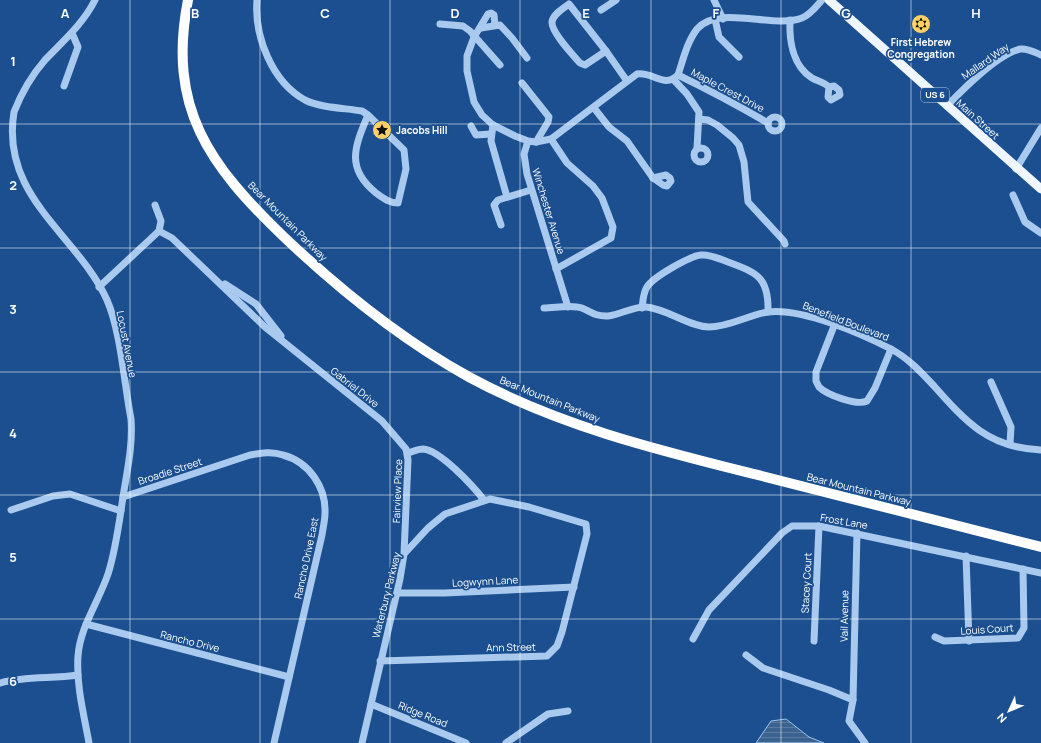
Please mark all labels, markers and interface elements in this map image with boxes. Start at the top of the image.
text: A [61,4,70,22]
text: B [191,4,199,22]
text: C [320,4,330,22]
text: D [450,4,460,22]
text: E [582,4,590,22]
text: F [713,4,720,22]
text: G [841,4,851,22]
text: H [971,4,981,22]
synagogue icon: First Hebrew Congregation [910,13,932,35]
place label: First Hebrew Congregation [887,35,955,61]
street label: Mallard Way [958,39,1012,83]
text: 1 [10,52,16,70]
street label: Maple Crest Drive [689,65,767,115]
road number: US 6 [921,88,949,102]
street label: Main Street [953,96,1003,142]
place icon: Jacobs Hill [371,119,393,141]
place label: Jacobs Hill [396,123,448,137]
street label: Winchester Avenue [529,166,569,256]
text: 2 [9,176,17,194]
street label: Bear Mountain Parkway [245,178,331,264]
street label: Benefield Boulevard [801,298,891,344]
text: 3 [9,300,17,318]
street label: Locust Avenue [114,309,140,379]
street label: Gabriel Drive [328,364,382,410]
street label: Bear Mountain Parkway [498,372,603,426]
text: 4 [9,424,17,442]
street label: Broadie Street [136,454,204,488]
street label: Fairview Place [389,459,405,523]
street label: Bear Mountain Parkway [805,469,913,509]
street label: Frost Lane [819,510,869,532]
street label: Rancho Drive East [291,516,321,600]
text: 5 [9,548,17,566]
street label: Waterbury Parkway [369,550,404,640]
street label: Stacey Court [797,552,815,614]
street label: Logwynn Lane [452,572,519,590]
street label: Vail Avenue [837,590,851,642]
street label: Louis Court [960,620,1014,638]
street label: Rancho Drive [159,627,221,655]
street label: Ann Street [486,640,536,654]
text: 6 [9,672,17,690]
north arrow [989,691,1029,731]
street label: Ridge Road [396,698,450,730]
text: N [993,710,1010,726]

